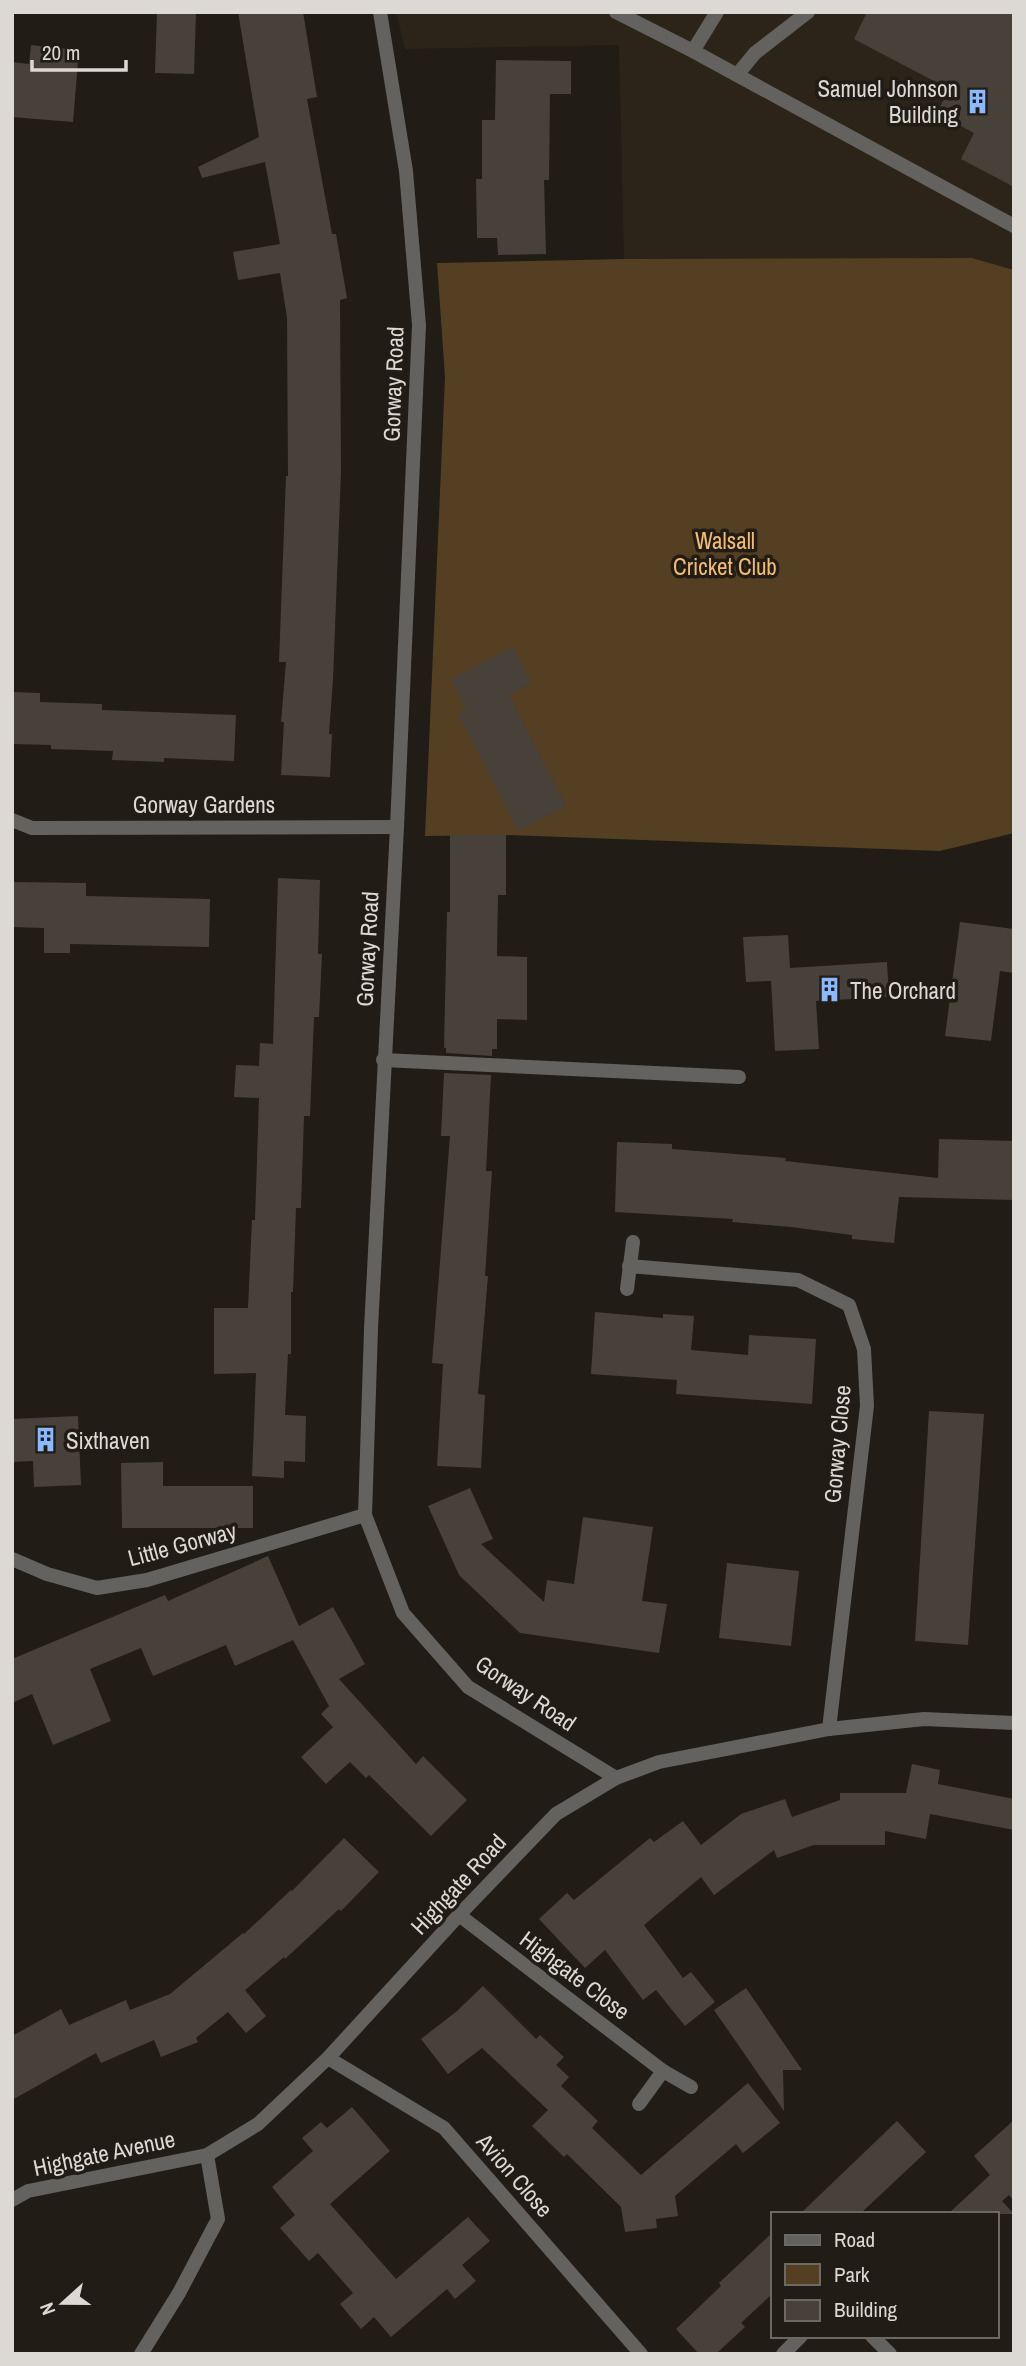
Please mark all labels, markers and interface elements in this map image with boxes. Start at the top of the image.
scale bar [32,28,126,72]
text: 20 m [42,38,80,67]
place label: Samuel Johnson Building [818,73,959,130]
building icon: Samuel Johnson Building [964,87,992,115]
street label: Gorway Road [375,326,411,442]
park label: Walsall Cricket Club [673,525,777,582]
street label: Gorway Gardens [133,789,275,820]
street label: Gorway Road [349,891,385,1007]
place label: The Orchard [850,975,956,1006]
building icon: The Orchard [816,976,844,1004]
street label: Gorway Close [816,1384,858,1504]
place label: Sixthaven [66,1425,150,1456]
building icon: Sixthaven [32,1426,60,1454]
street label: Little Gorway [124,1515,240,1573]
street label: Gorway Road [470,1648,582,1738]
street label: Highgate Road [403,1827,513,1941]
street label: Highgate Close [514,1924,636,2026]
street label: Highgate Avenue [30,2123,178,2183]
street label: Avion Close [469,2126,560,2223]
legend [771,2212,998,2338]
text: Road [834,2225,875,2254]
text: Park [834,2260,870,2289]
north arrow [28,2268,98,2338]
text: Building [834,2295,898,2324]
text: N [33,2299,61,2319]

